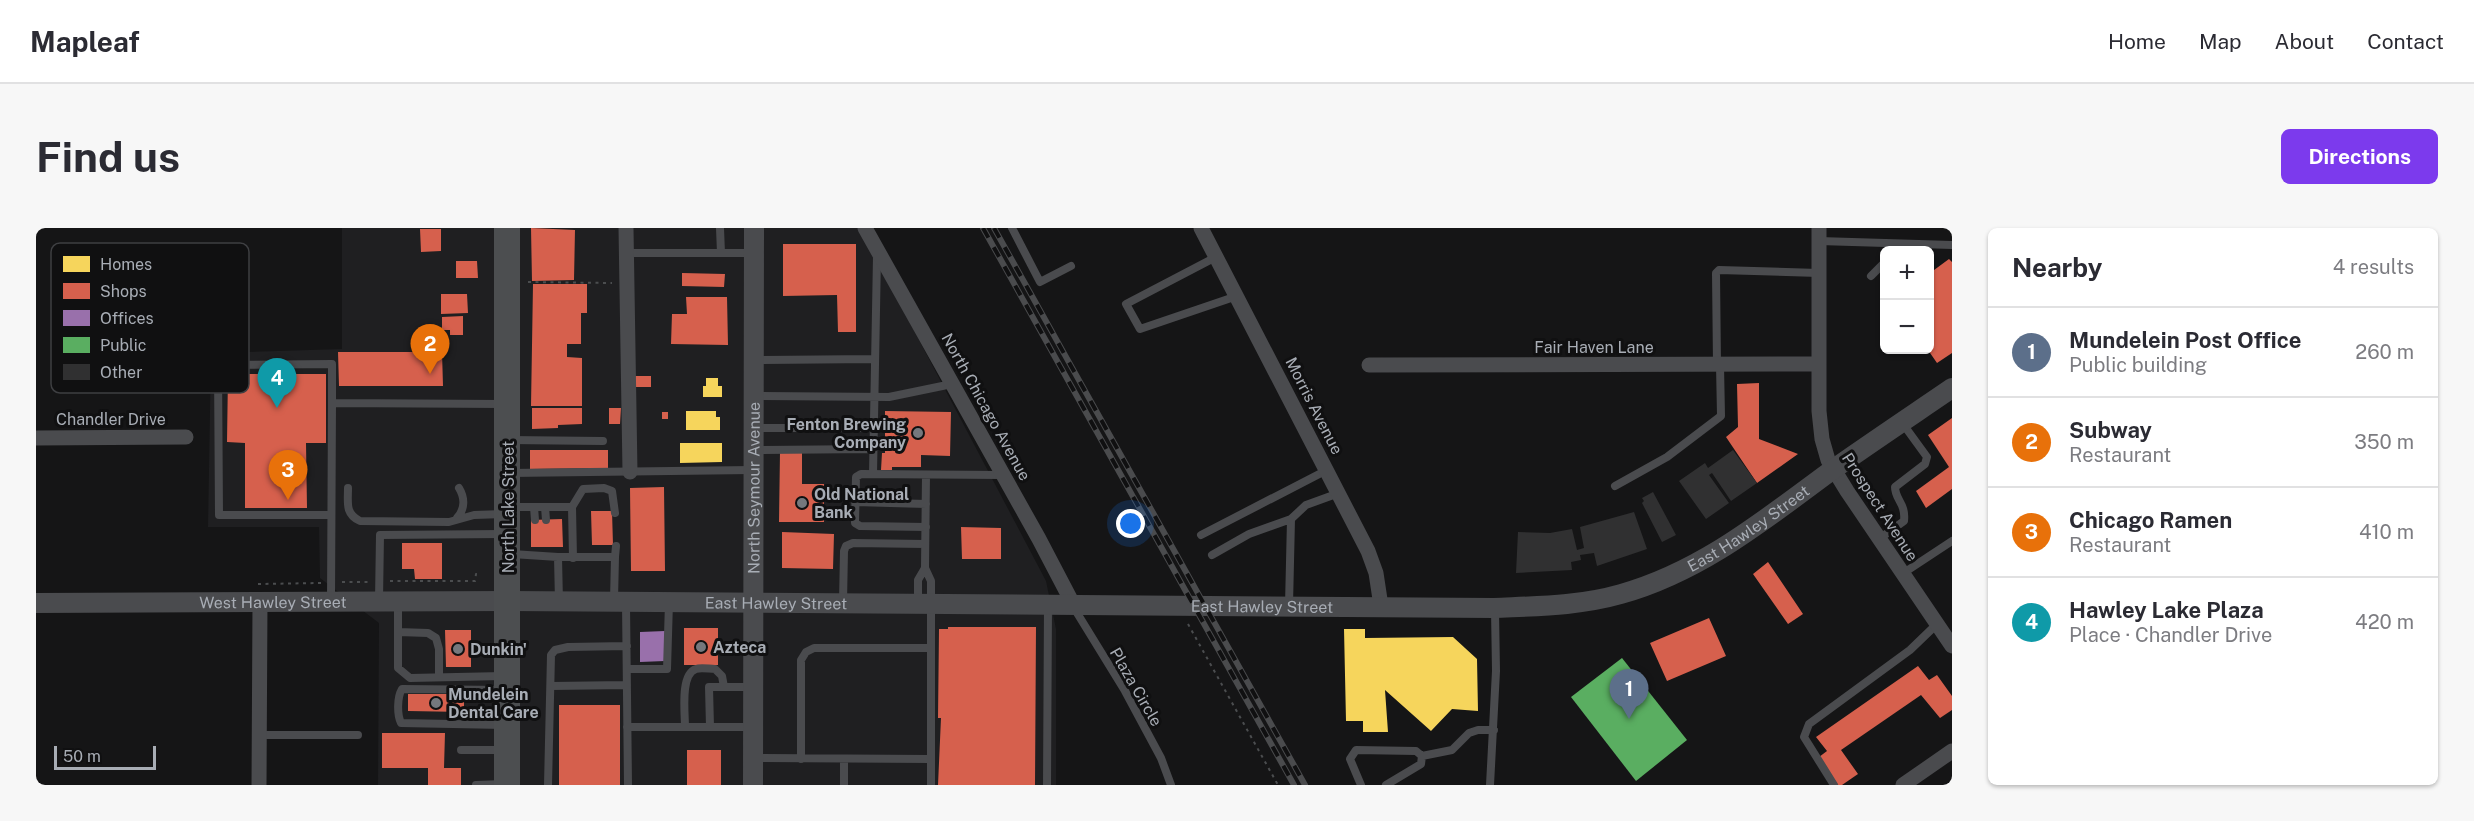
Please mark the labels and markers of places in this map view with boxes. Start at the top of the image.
pin: 2 [410,324,450,374]
pin: 4 [258,358,296,408]
place label: Fenton Brewing Company [786,415,906,452]
marker: Fenton Brewing Company [911,426,925,440]
pin: 3 [268,450,308,500]
place label: Old National Bank [814,485,909,522]
marker: Old National Bank [795,496,809,510]
place label: Azteca [713,638,766,657]
place label: Dunkin' [470,640,527,659]
marker: Azteca [694,640,708,654]
marker: Dunkin' [451,642,465,656]
pin: 1 [1610,670,1648,719]
place label: Mundelein Dental Care [448,685,539,722]
marker: Mundelein Dental Care [429,696,443,710]

